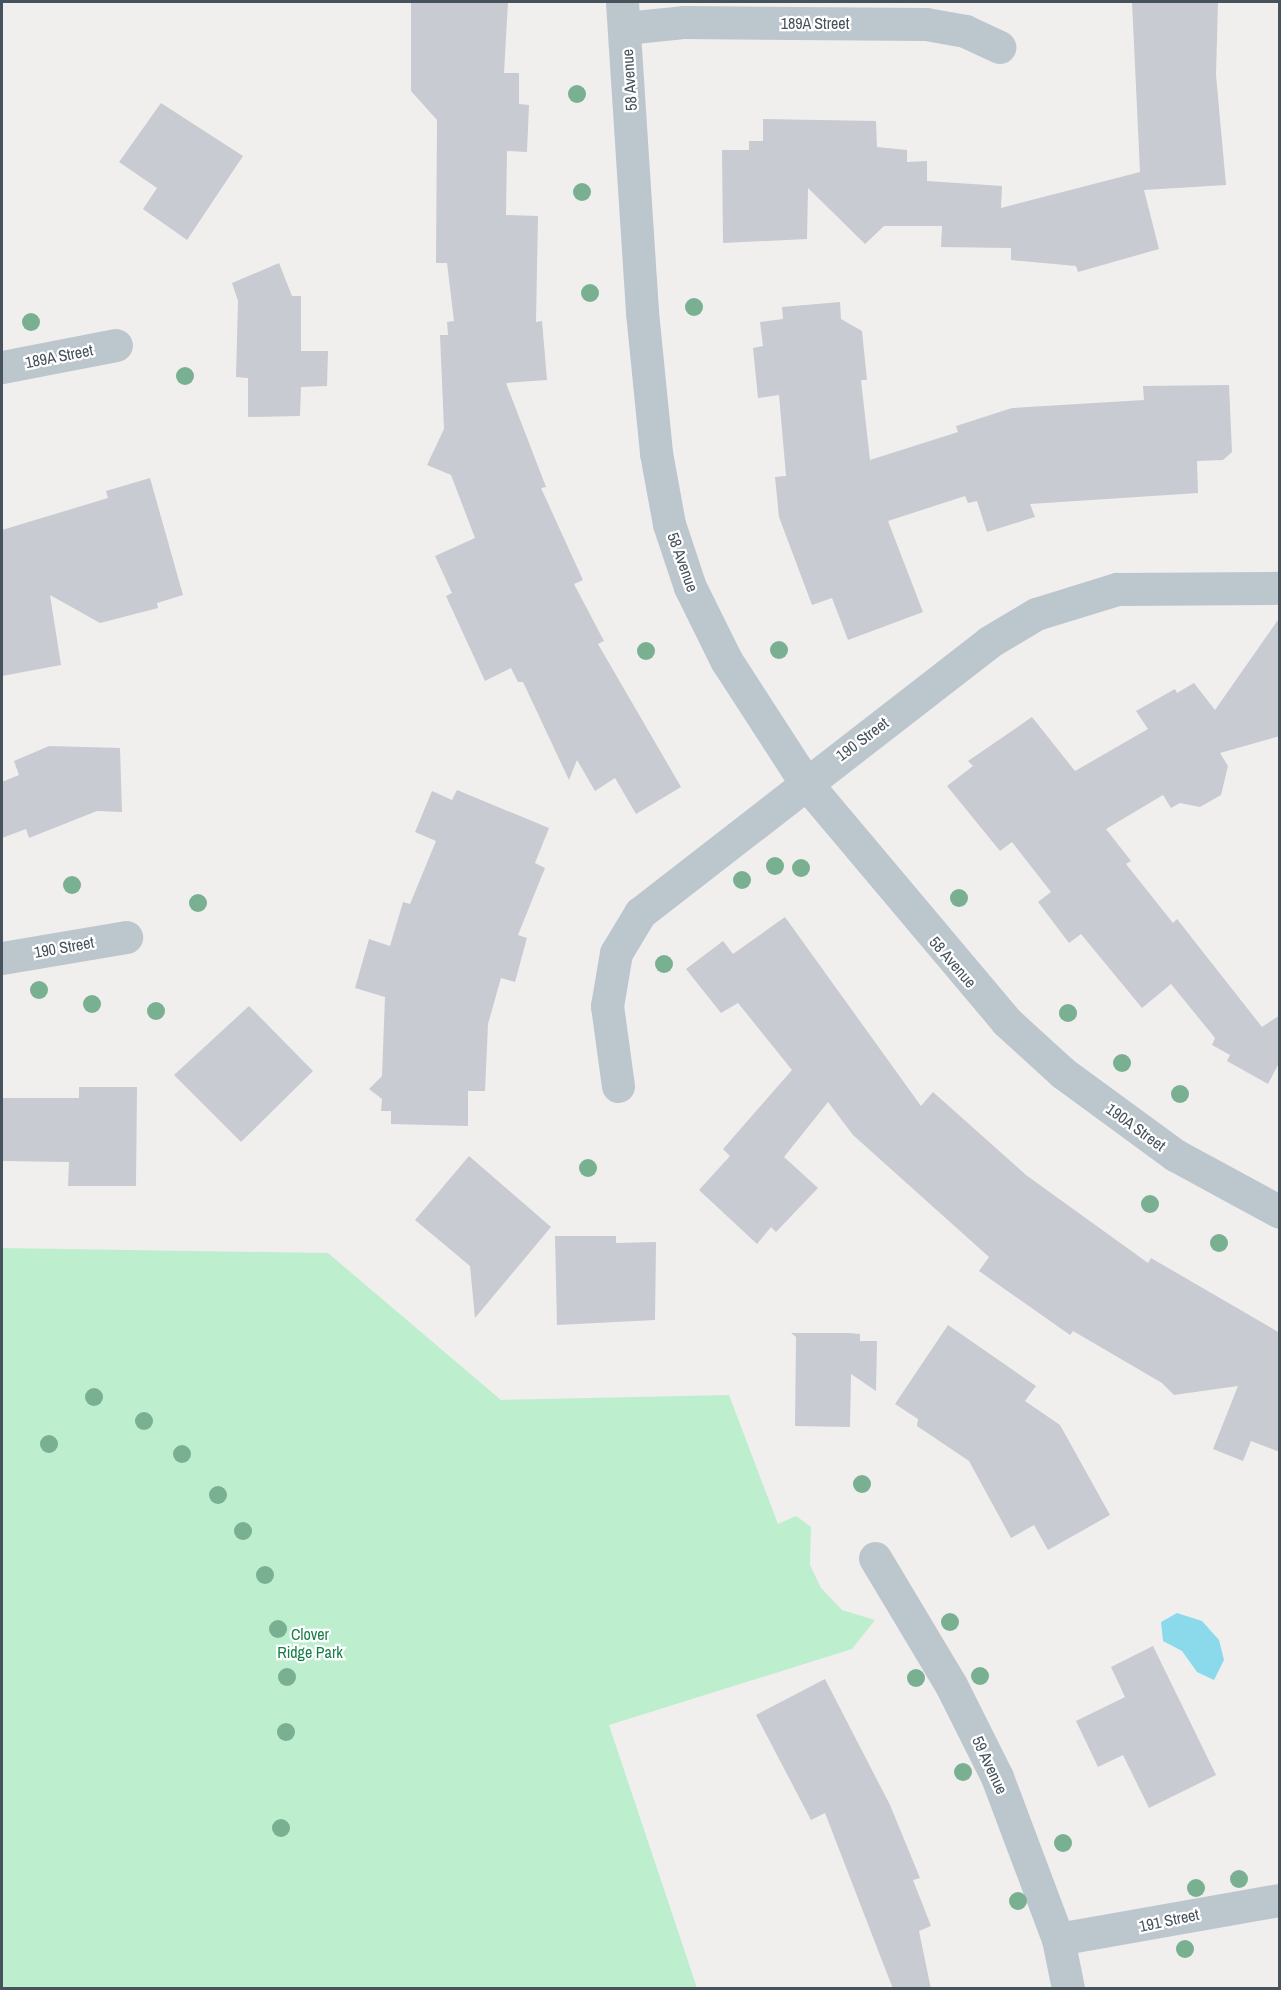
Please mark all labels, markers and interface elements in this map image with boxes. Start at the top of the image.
street label: 189A Street [780,13,850,33]
street label: 58 Avenue [617,48,641,112]
street label: 189A Street [23,340,95,372]
street label: 58 Avenue [663,529,703,595]
street label: 190 Street [832,713,892,765]
street label: 190 Street [33,932,95,962]
street label: 58 Avenue [925,932,981,992]
street label: 190A Street [1102,1099,1170,1155]
park label: Clover Ridge Park [277,1624,343,1662]
street label: 59 Avenue [968,1733,1012,1797]
street label: 191 Street [1137,1904,1201,1936]

